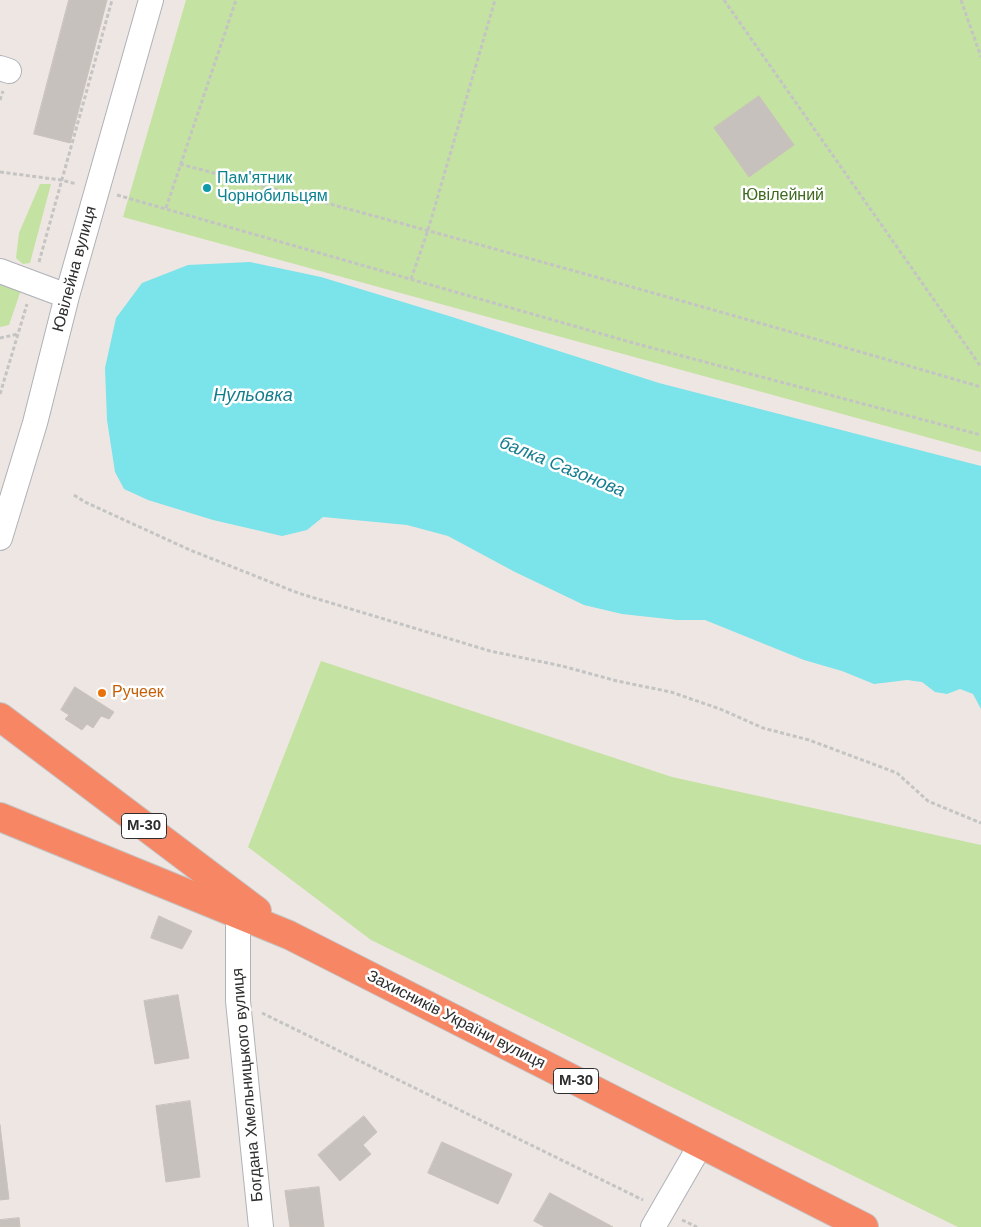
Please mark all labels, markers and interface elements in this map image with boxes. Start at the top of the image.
place label: Пам'ятник Чорнобильцям [217,169,328,207]
marker: Пам'ятник Чорнобильцям [201,182,213,194]
park label: Ювілейний [742,186,824,206]
street label: Ювілейна вулиця [49,204,101,334]
water label: Нульовка [213,385,293,407]
water label: балка Сазонова [496,432,628,502]
place label: Ручеек [112,683,164,703]
marker: Ручеек [96,687,108,699]
road number: М-30 [122,814,166,838]
street label: Богдана Хмельницького вулиця [228,967,268,1203]
street label: Захисників України вулиця [364,967,548,1073]
road number: М-30 [554,1068,598,1094]

